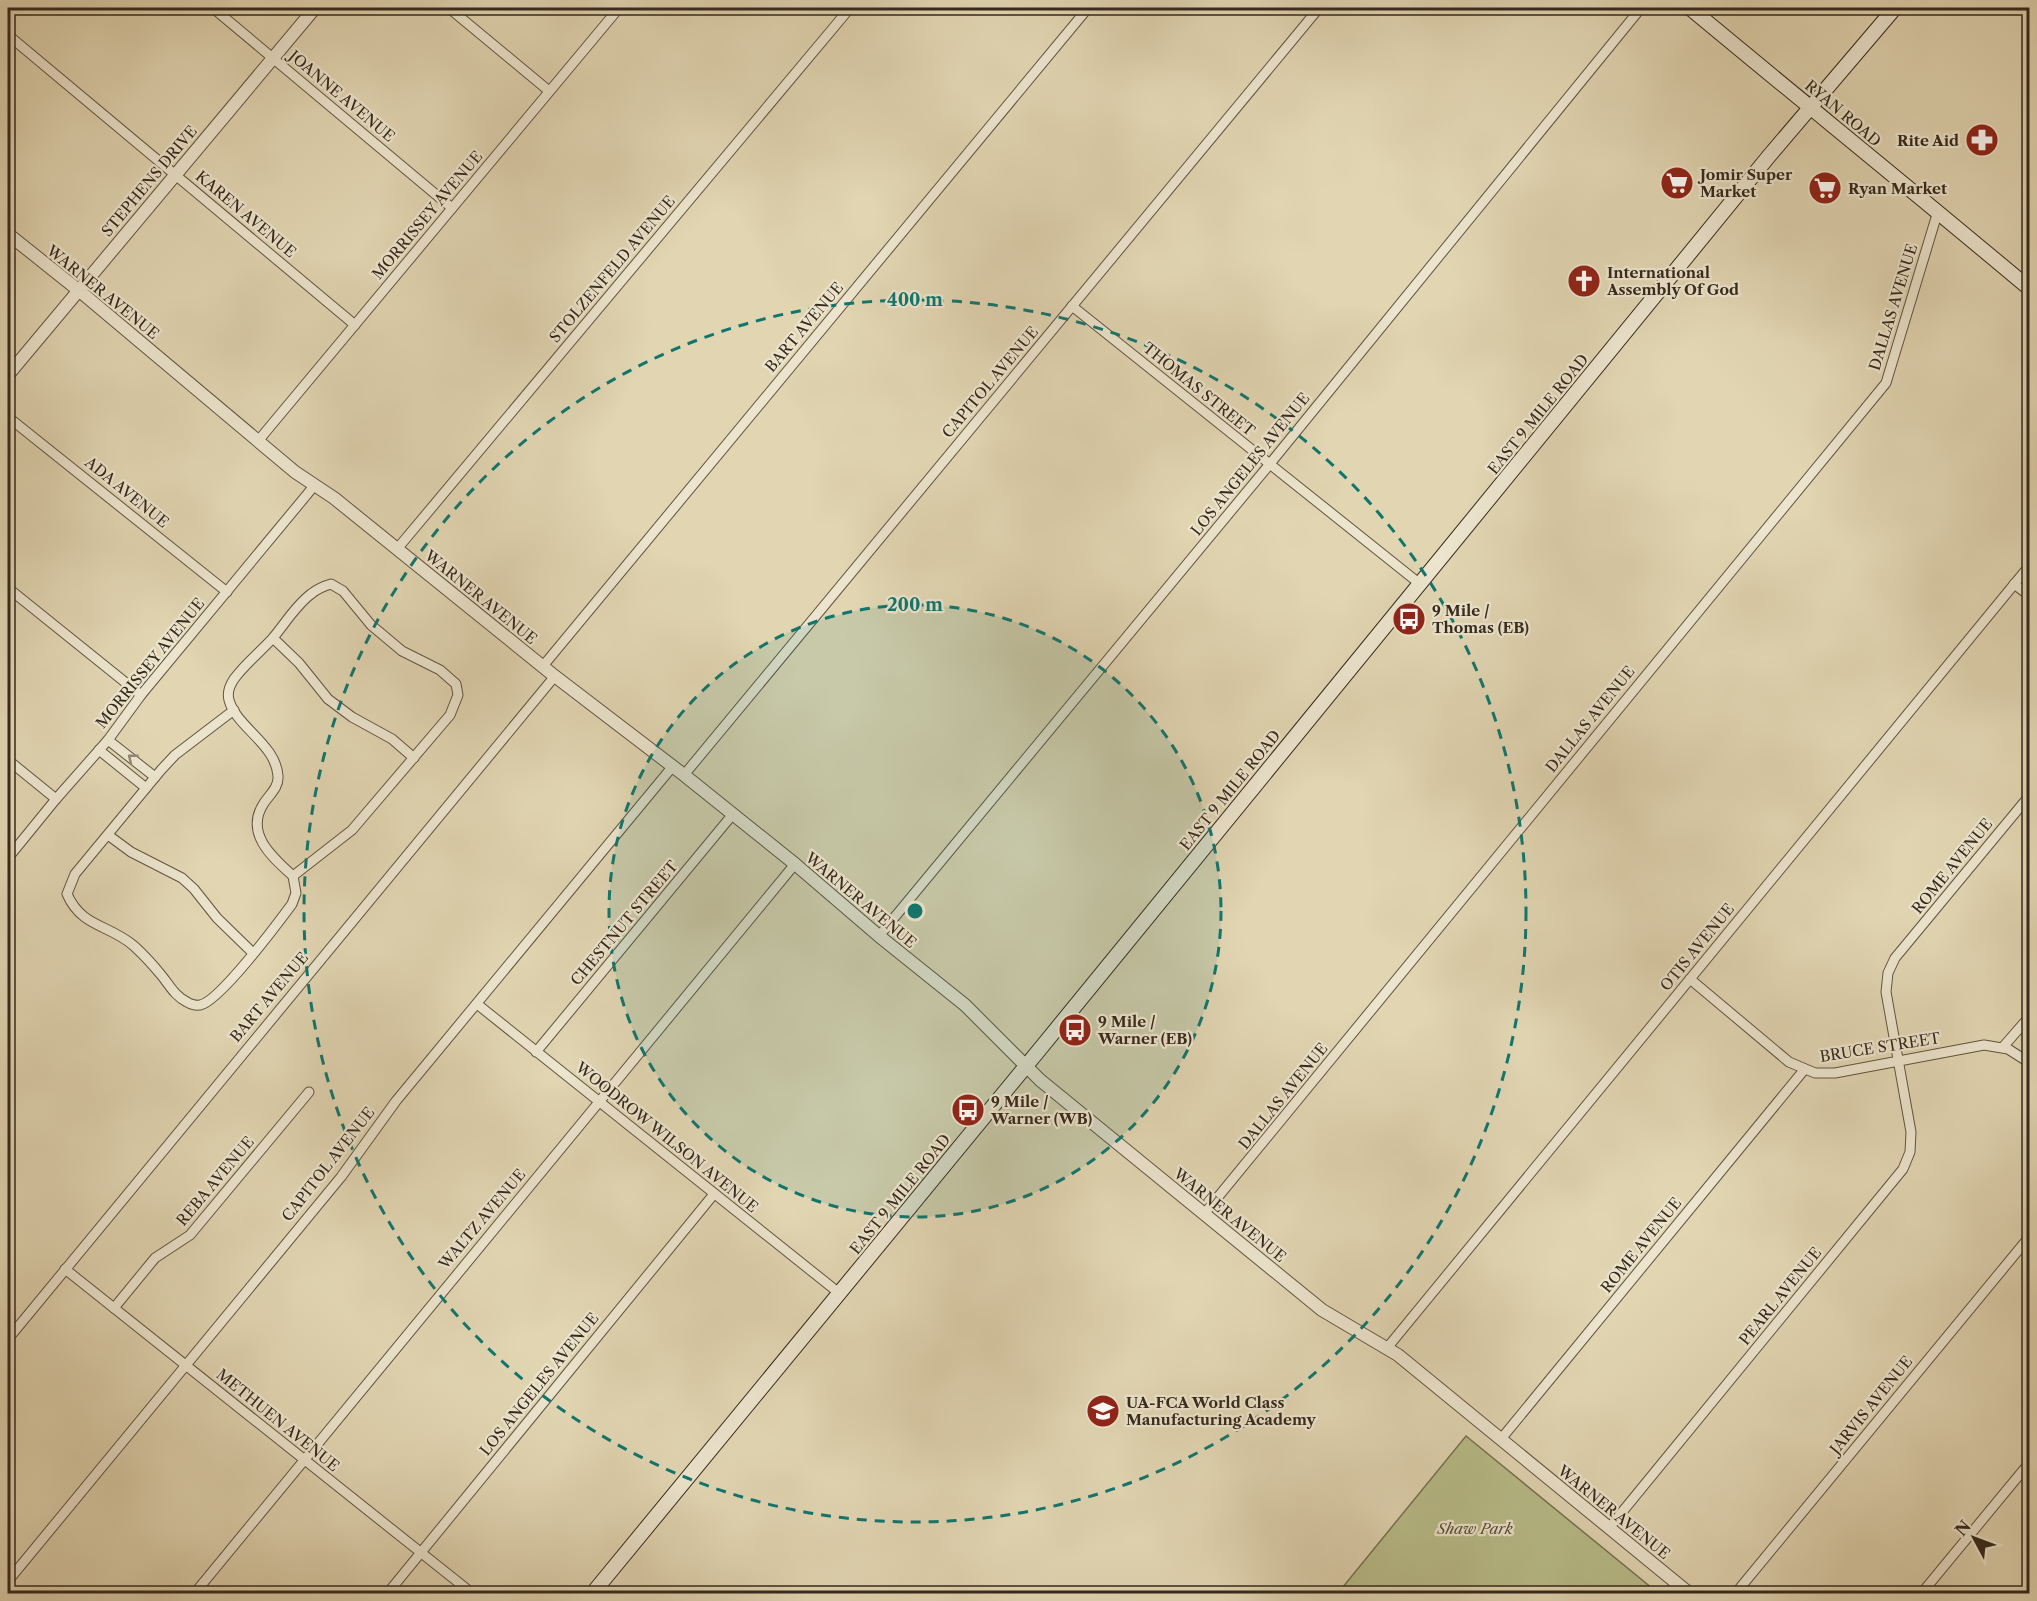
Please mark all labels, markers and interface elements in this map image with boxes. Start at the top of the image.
street label: JOANNE AVENUE [284,45,399,146]
street label: RYAN ROAD [1801,76,1885,150]
street label: STEPHENS DRIVE [97,122,201,240]
pharmacy icon: Rite Aid [1964,122,2000,158]
place label: Rite Aid [1897,131,1959,150]
street label: MORRISSEY AVENUE [368,147,486,283]
supermarket icon: Jomir Super Market [1659,165,1695,201]
place label: Jomir Super Market [1697,165,1793,201]
street label: KAREN AVENUE [192,166,300,262]
supermarket icon: Ryan Market [1807,170,1843,206]
place label: Ryan Market [1848,179,1947,198]
street label: STOLZENFELD AVENUE [545,192,679,346]
street label: WARNER AVENUE [42,240,163,343]
street label: DALLAS AVENUE [1865,241,1921,373]
church icon: International Assembly Of God [1566,263,1602,299]
place label: International Assembly Of God [1606,263,1739,299]
street label: BART AVENUE [761,278,847,376]
text: 400 m [887,289,943,311]
street label: CAPITOL AVENUE [938,322,1042,442]
street label: THOMAS STREET [1139,338,1259,440]
street label: EAST 9 MILE ROAD [1484,350,1592,478]
street label: LOS ANGELES AVENUE [1186,389,1314,539]
street label: ADA AVENUE [81,452,173,532]
street label: WARNER AVENUE [420,545,541,648]
street label: MORRISSEY AVENUE [92,594,208,732]
text: 200 m [887,594,943,616]
bus stop icon: 9 Mile / Thomas (EB) [1391,601,1427,637]
place label: 9 Mile / Thomas (EB) [1432,601,1529,637]
street label: DALLAS AVENUE [1541,662,1639,776]
street label: EAST 9 MILE ROAD [1176,726,1284,854]
one-way arrow [128,755,139,766]
street label: ROME AVENUE [1908,814,1996,918]
street label: WARNER AVENUE [801,847,920,952]
street label: CHESTNUT STREET [566,856,682,989]
street label: OTIS AVENUE [1656,899,1738,995]
centre of rings [905,901,925,921]
street label: BART AVENUE [226,948,312,1046]
bus stop icon: 9 Mile / Warner (EB) [1057,1012,1093,1048]
place label: 9 Mile / Warner (EB) [1097,1012,1192,1048]
street label: BRUCE STREET [1818,1028,1942,1066]
street label: DALLAS AVENUE [1234,1039,1332,1153]
street label: WOODROW WILSON AVENUE [571,1057,762,1216]
bus stop icon: 9 Mile / Warner (WB) [950,1092,986,1128]
place label: 9 Mile / Warner (WB) [990,1092,1092,1128]
street label: CAPITOL AVENUE [277,1103,379,1225]
street label: EAST 9 MILE ROAD [846,1130,954,1258]
street label: REBA AVENUE [172,1132,258,1230]
street label: WARNER AVENUE [1169,1163,1290,1266]
street label: WALTZ AVENUE [434,1165,529,1274]
street label: ROME AVENUE [1597,1193,1685,1297]
street label: PEARL AVENUE [1735,1243,1825,1349]
street label: LOS ANGELES AVENUE [475,1309,603,1459]
street label: JARVIS AVENUE [1824,1352,1916,1460]
street label: METHUEN AVENUE [213,1365,343,1475]
school or university icon: UA-FCA World Class Manufacturing Academy [1085,1393,1121,1429]
place label: UA-FCA World Class Manufacturing Academy [1126,1393,1317,1429]
street label: WARNER AVENUE [1553,1460,1674,1563]
north arrow [1944,1508,2004,1568]
text: N [1951,1516,1975,1540]
park label: Shaw Park [1436,1519,1513,1538]

